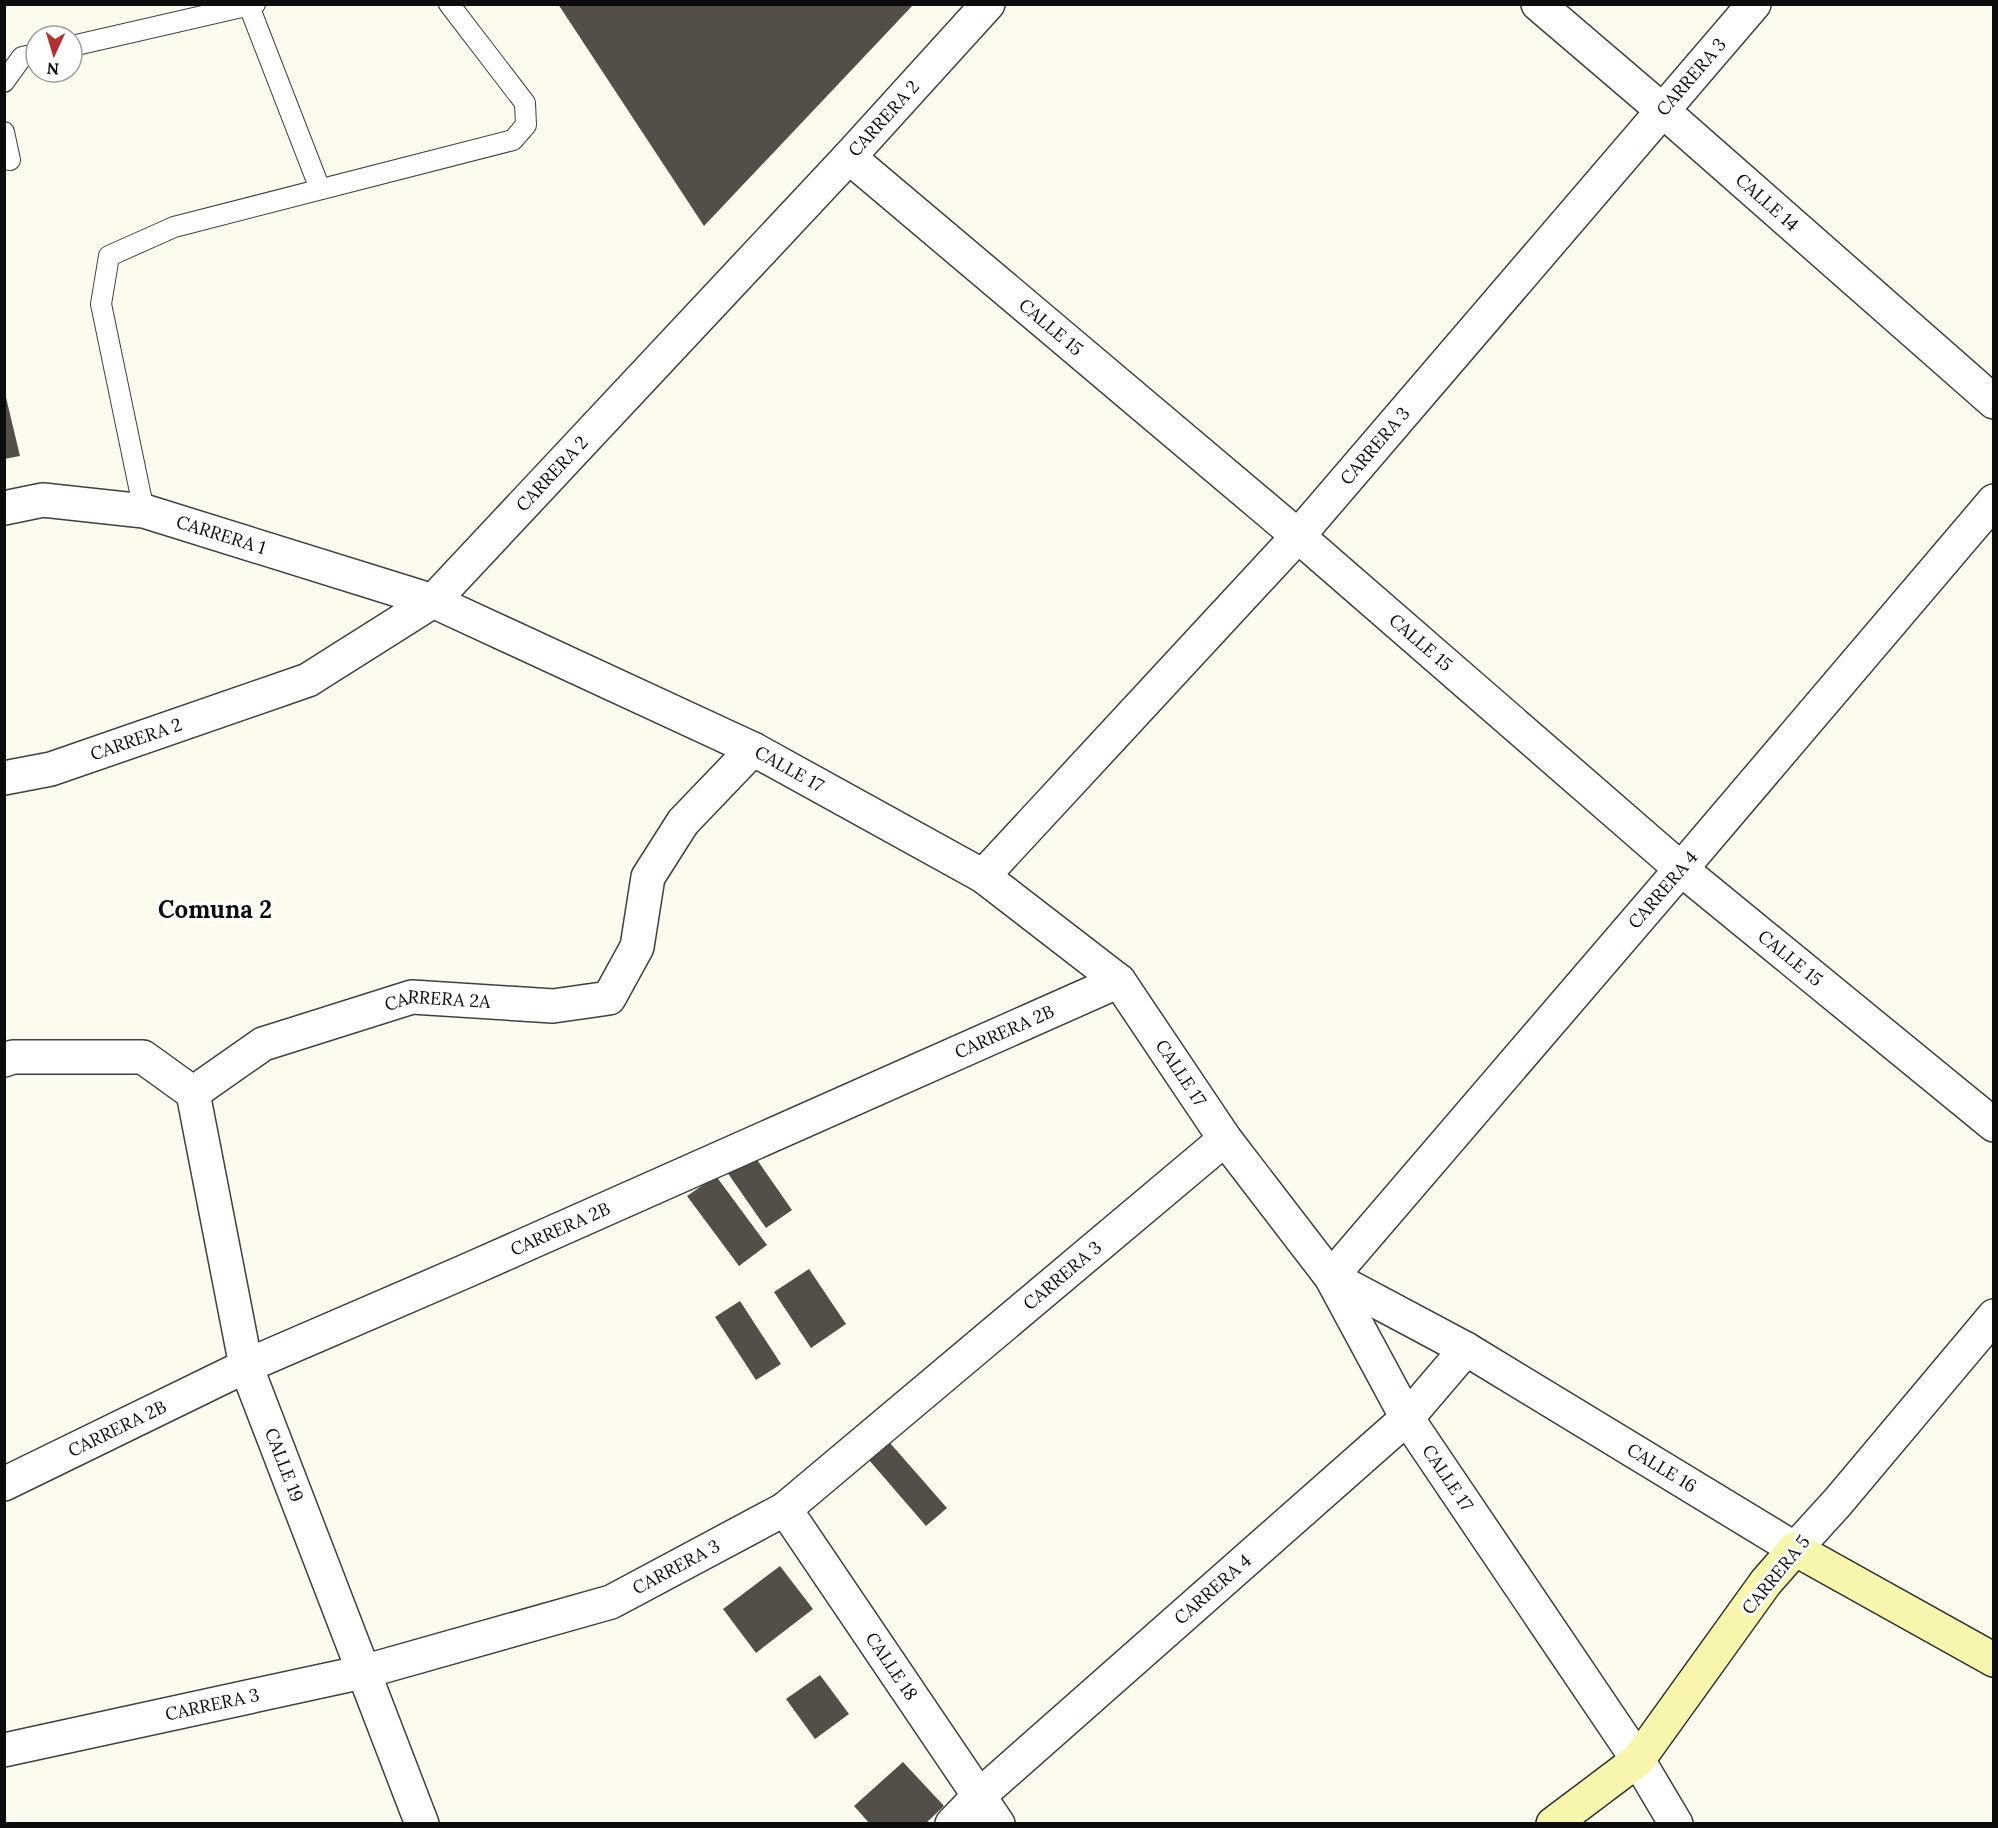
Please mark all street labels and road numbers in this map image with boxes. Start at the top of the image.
street label: CARRERA 3 [1651,33,1731,121]
street label: CARRERA 2 [843,75,924,161]
street label: CALLE 14 [1731,168,1804,236]
street label: CALLE 15 [1014,293,1088,360]
street label: CARRERA 3 [1335,402,1415,490]
street label: CARRERA 2 [511,431,593,516]
street label: CARRERA 1 [174,510,269,559]
street label: CALLE 15 [1384,608,1457,676]
street label: CARRERA 2 [87,713,185,766]
street label: CALLE 17 [751,740,828,797]
street label: CARRERA 4 [1623,846,1703,933]
street label: CALLE 15 [1753,925,1827,991]
street label: CARRERA 2A [382,985,492,1016]
street label: CARRERA 2B [951,999,1058,1064]
street label: CALLE 17 [1151,1035,1212,1110]
street label: CARRERA 2B [507,1197,613,1261]
street label: CARRERA 3 [1018,1236,1106,1315]
street label: CARRERA 2B [64,1395,170,1462]
street label: CALLE 19 [260,1424,309,1505]
street label: CALLE 16 [1623,1438,1701,1497]
street label: CALLE 17 [1417,1440,1479,1515]
street label: CARRERA 5 [1737,1530,1815,1619]
street label: CARRERA 3 [628,1534,724,1599]
street label: CARRERA 4 [1169,1549,1256,1629]
street label: CALLE 18 [861,1628,923,1705]
street label: CARRERA 3 [163,1683,261,1726]

